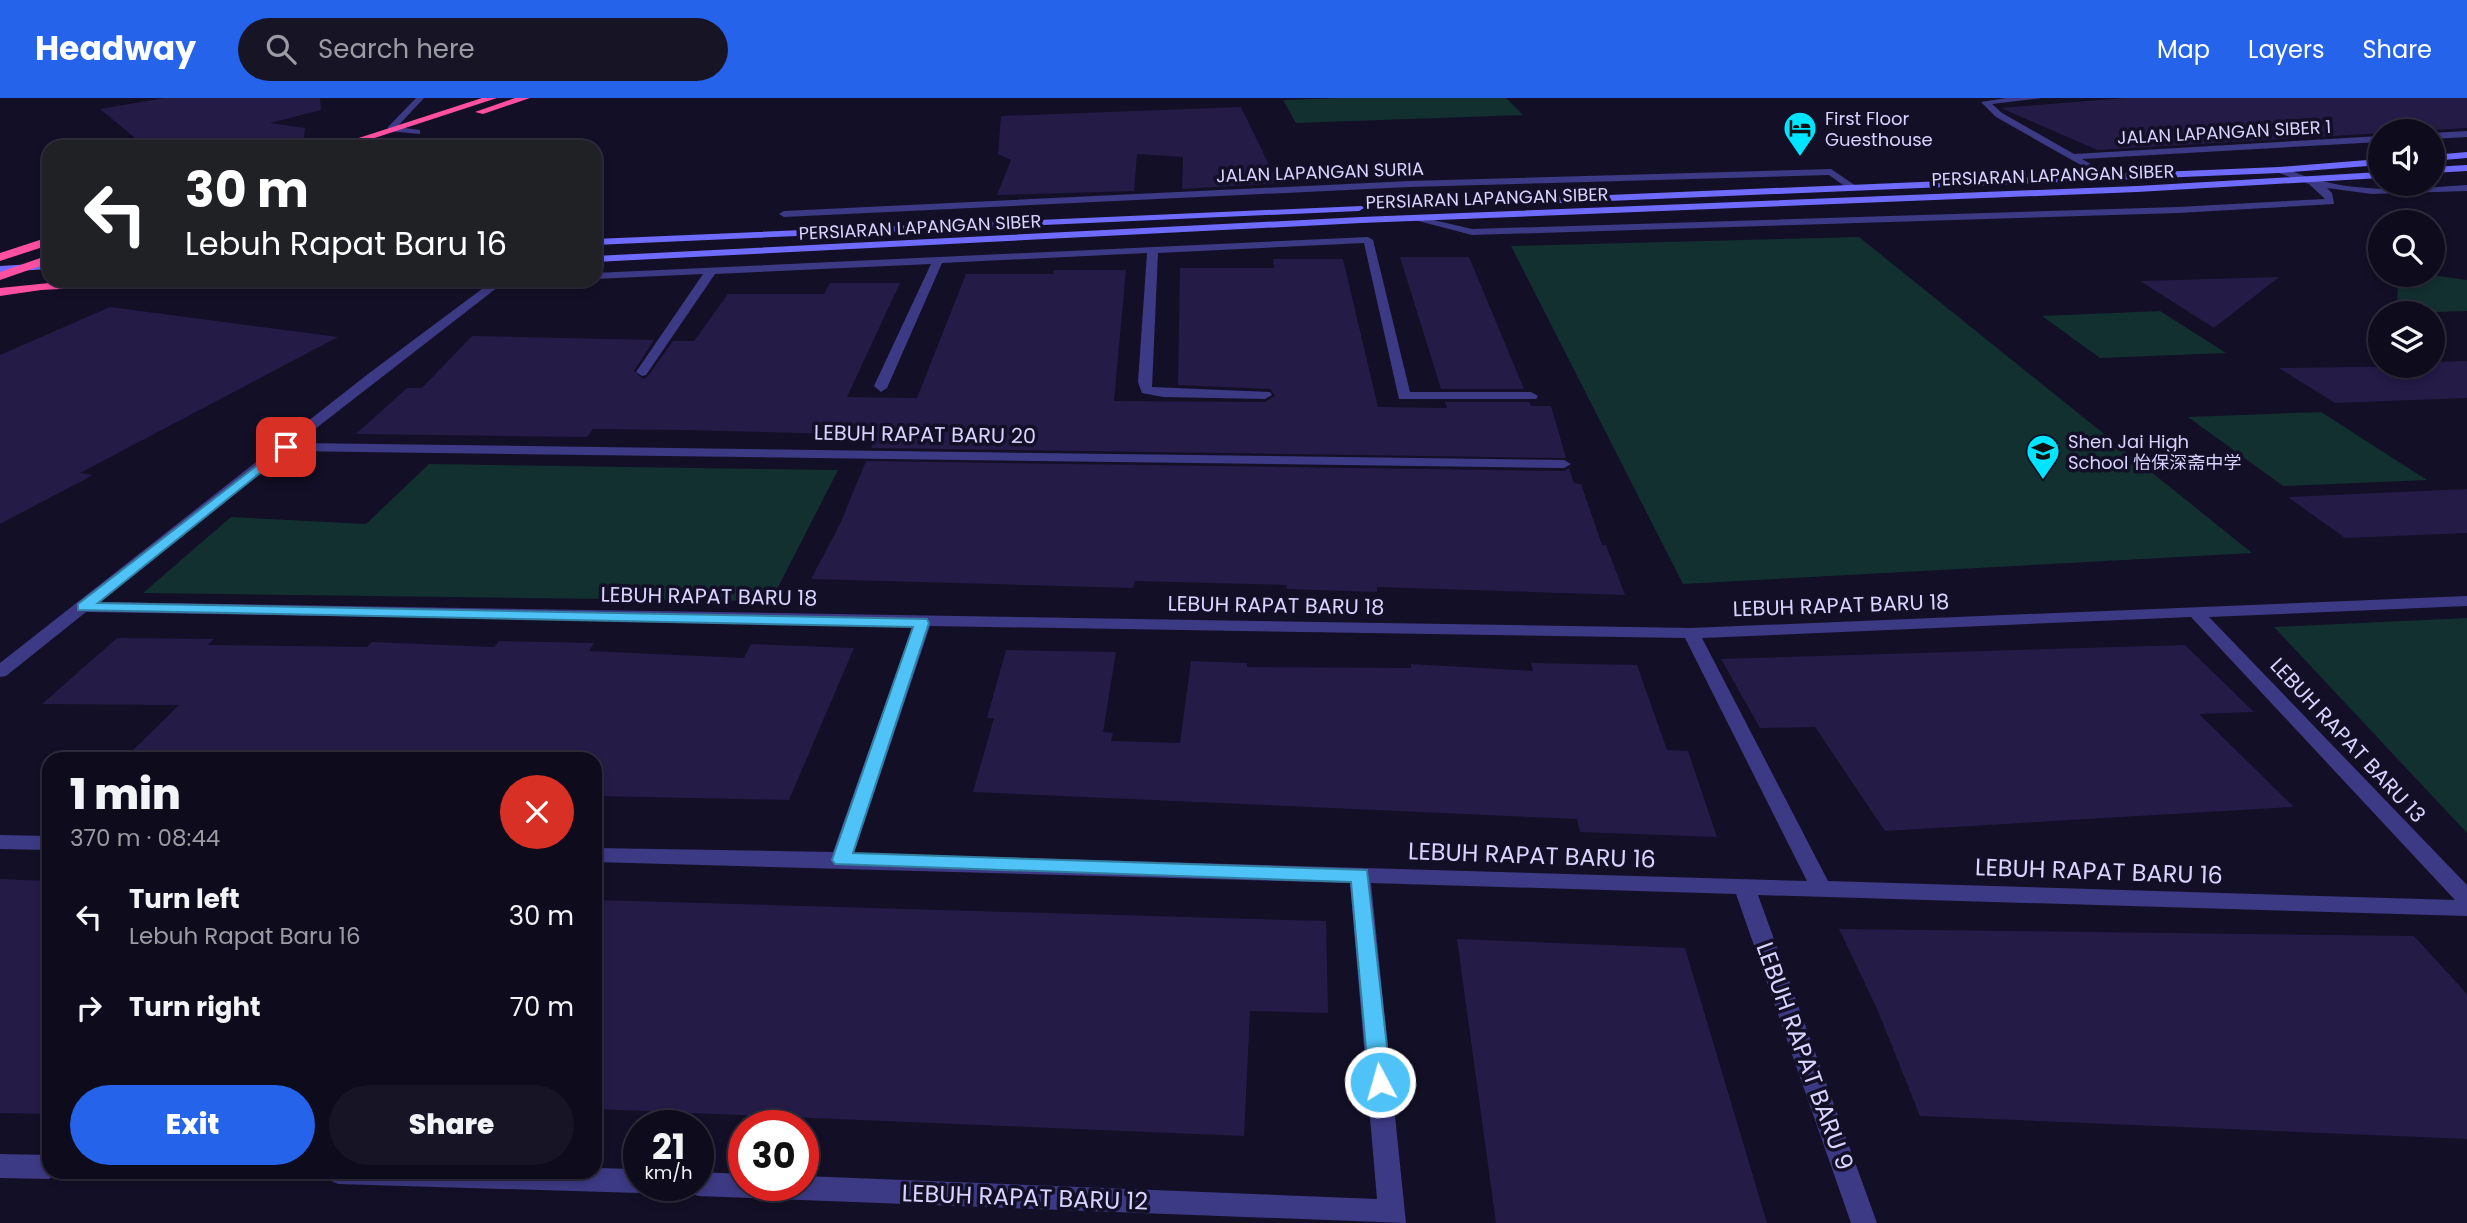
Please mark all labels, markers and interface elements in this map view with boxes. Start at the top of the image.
search box [238,18,728,81]
text: Headway [35,25,196,72]
icon: search [262,30,300,68]
text: Search here [318,31,475,67]
text: Map [2157,33,2210,66]
text: Layers [2248,33,2324,66]
text: Share [2362,33,2432,66]
place label: First Floor Guesthouse [1825,106,1933,152]
hotel icon: First Floor Guesthouse [1781,109,1819,158]
street label: JALAN LAPANGAN SIBER 1 [2116,114,2332,150]
map controls [2368,119,2445,378]
button: sound [2368,119,2445,196]
text: 30 m [185,156,309,224]
street label: JALAN LAPANGAN SURIA [1216,156,1424,188]
street label: PERSIARAN LAPANGAN SIBER [1931,158,2175,192]
icon: left [70,168,161,259]
street label: PERSIARAN LAPANGAN SIBER [1365,181,1609,215]
street label: PERSIARAN LAPANGAN SIBER [798,208,1042,246]
button: search [2368,210,2445,287]
text: Lebuh Rapat Baru 16 [185,221,507,266]
button: layers [2368,301,2445,378]
pin [256,417,316,477]
street label: LEBUH RAPAT BARU 20 [814,418,1036,450]
icon: arrive [267,428,305,466]
place label: Shen Jai High School 怡保深斋中学 [2068,429,2241,475]
school or university icon: Shen Jai High School 怡保深斋中学 [2024,432,2062,481]
street label: LEBUH RAPAT BARU 18 [600,580,818,612]
street label: LEBUH RAPAT BARU 18 [1732,587,1950,623]
street label: LEBUH RAPAT BARU 18 [1167,589,1385,621]
street label: LEBUH RAPAT BARU 13 [2264,651,2432,829]
text: 1 min [70,765,181,824]
button: close [500,775,574,849]
text: 370 m · 08:44 [70,822,220,854]
street label: LEBUH RAPAT BARU 16 [1408,834,1656,876]
street label: LEBUH RAPAT BARU 16 [1975,850,2223,892]
text: Turn left [129,881,240,917]
icon: left [70,898,108,936]
text: 30 m [509,898,574,934]
text: Lebuh Rapat Baru 16 [129,920,361,952]
street label: LEBUH RAPAT BARU 9 [1748,938,1862,1174]
icon: right [70,989,108,1027]
text: Turn right [129,989,261,1025]
text: 70 m [510,989,574,1025]
position arrow [1343,1045,1417,1119]
button: Exit [70,1085,315,1165]
button: Share [329,1085,574,1165]
speed limit sign: 30 [728,1110,819,1201]
text: 21 [652,1122,685,1171]
text: km/h [645,1160,692,1185]
street label: LEBUH RAPAT BARU 12 [901,1176,1149,1218]

